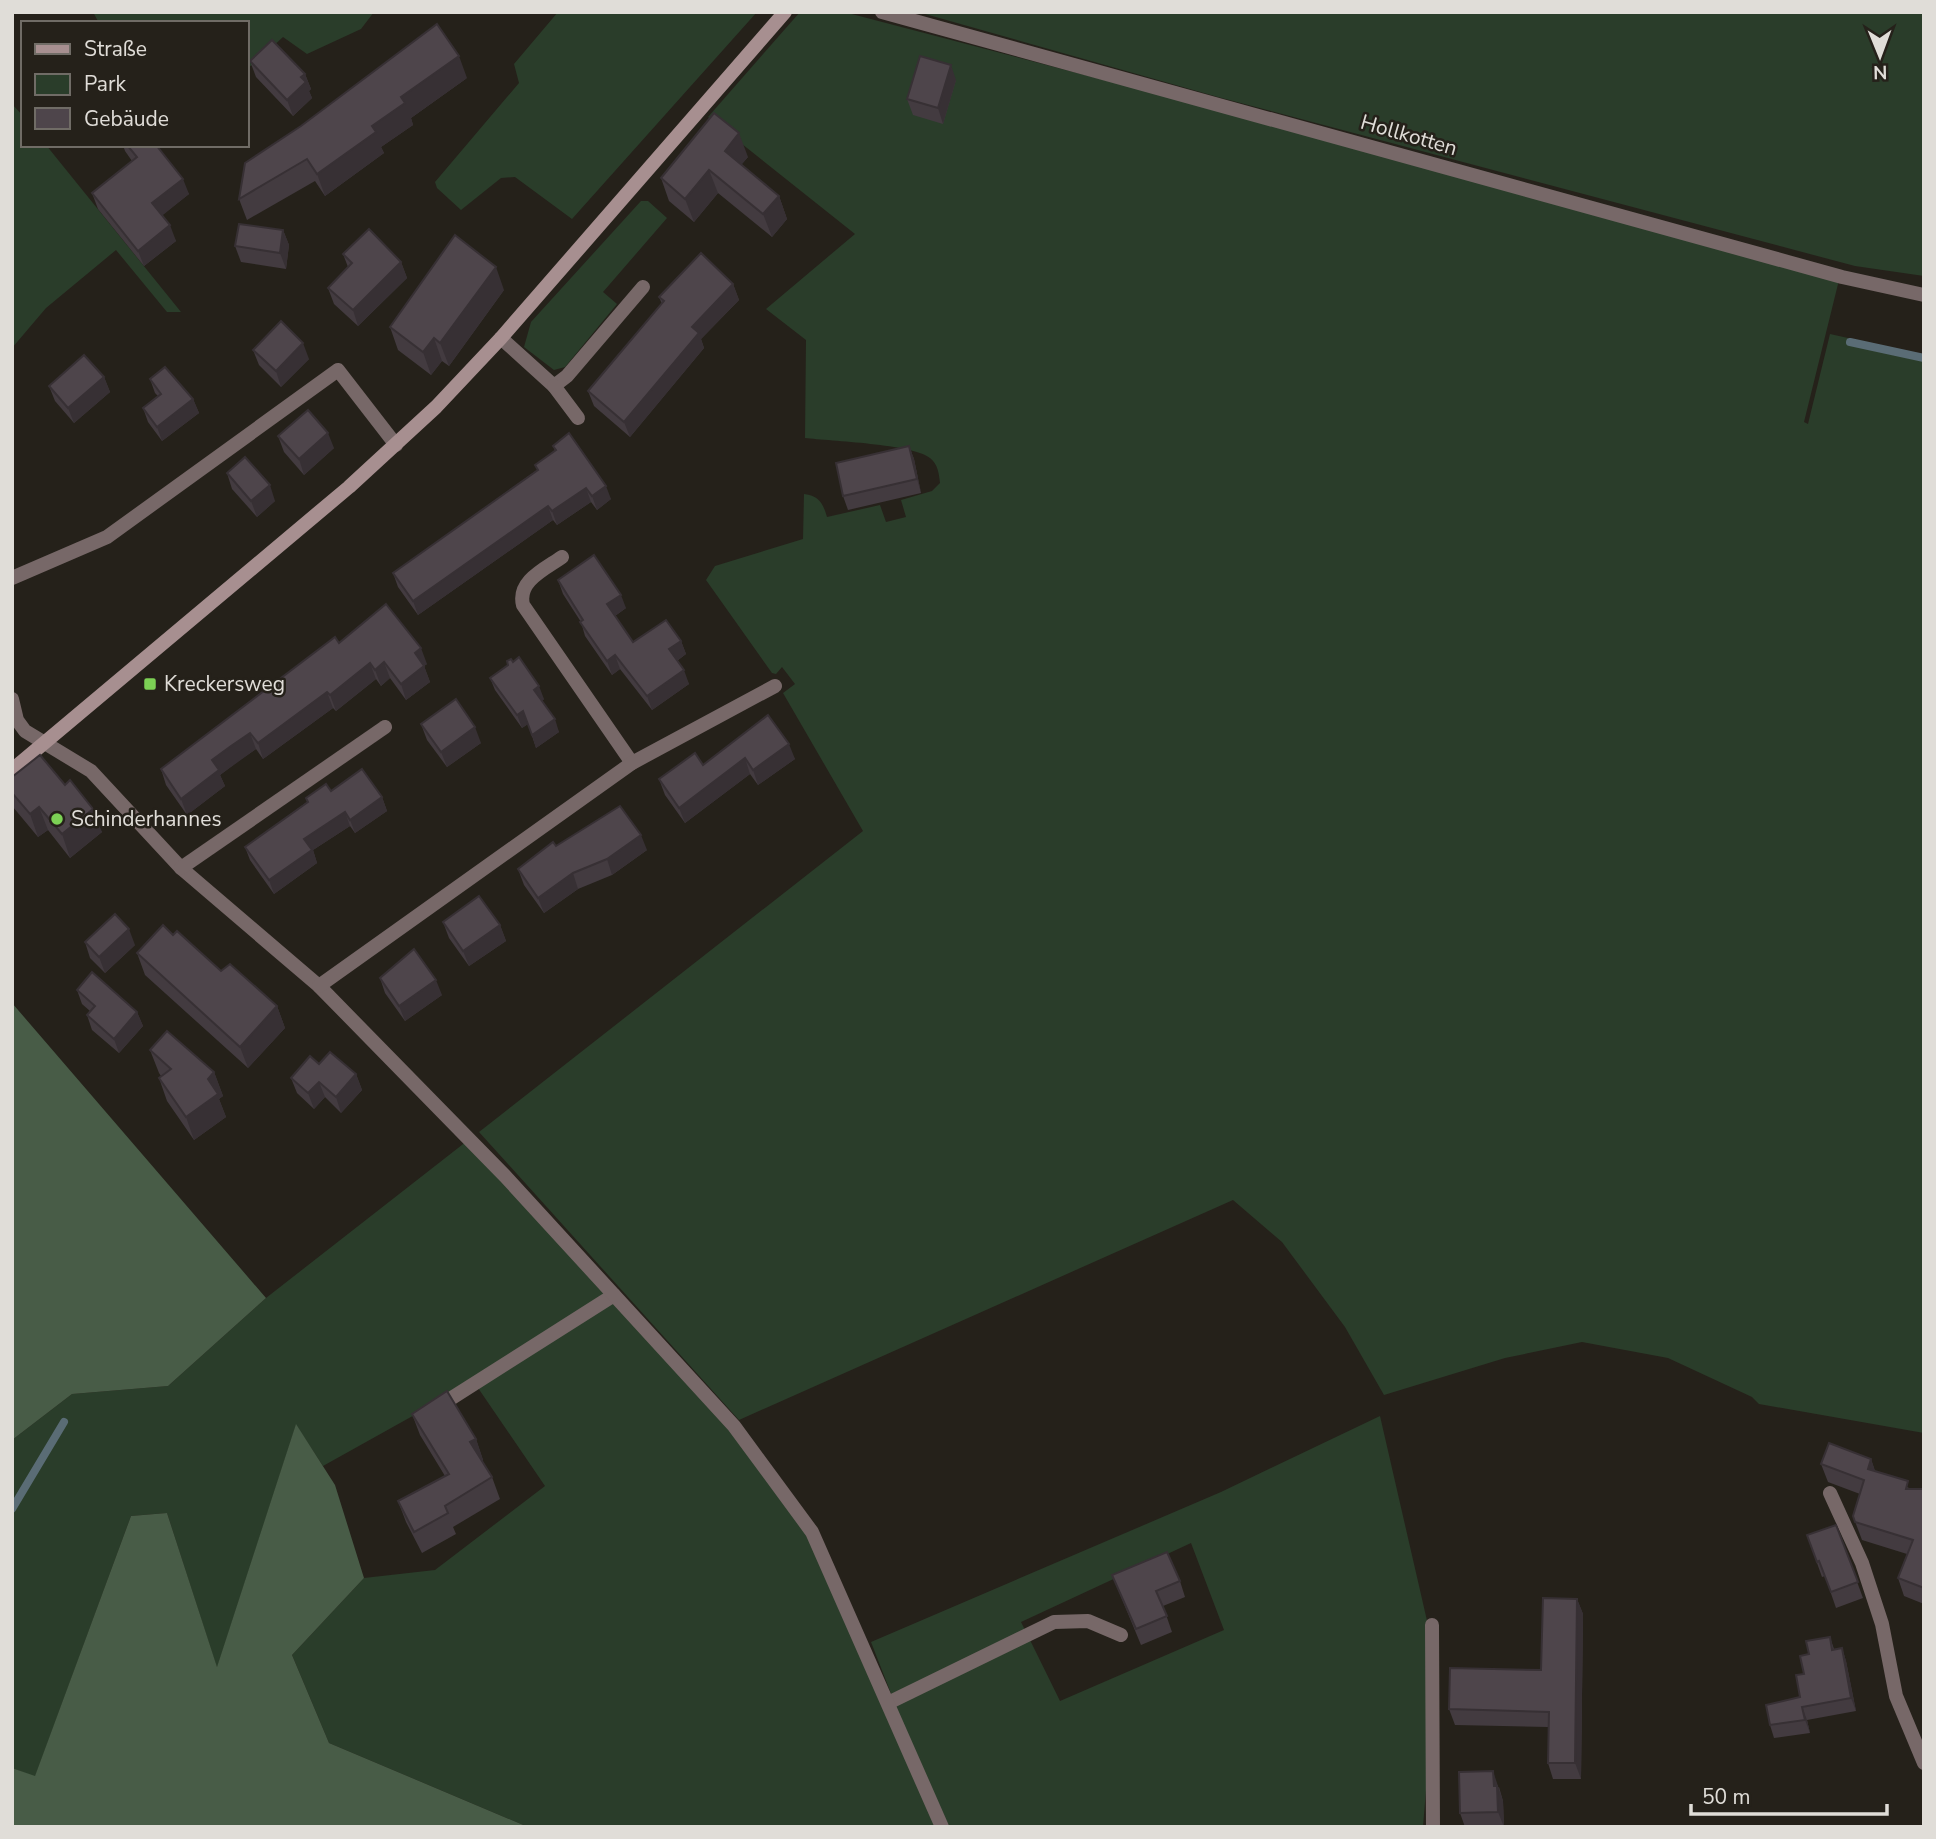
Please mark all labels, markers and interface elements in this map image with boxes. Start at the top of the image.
legend [21,21,248,147]
north arrow [1845,21,1915,91]
text: Straße [84,35,147,63]
text: N [1873,59,1888,85]
text: Park [84,70,126,98]
text: Gebäude [84,105,169,133]
street label: Hollkotten [1357,108,1461,162]
place label: Kreckersweg [164,670,285,698]
marker: Kreckersweg [142,676,158,692]
place label: Schinderhannes [71,805,222,833]
marker: Schinderhannes [49,811,65,827]
scale bar [1691,1772,1887,1816]
text: 50 m [1702,1783,1751,1811]

